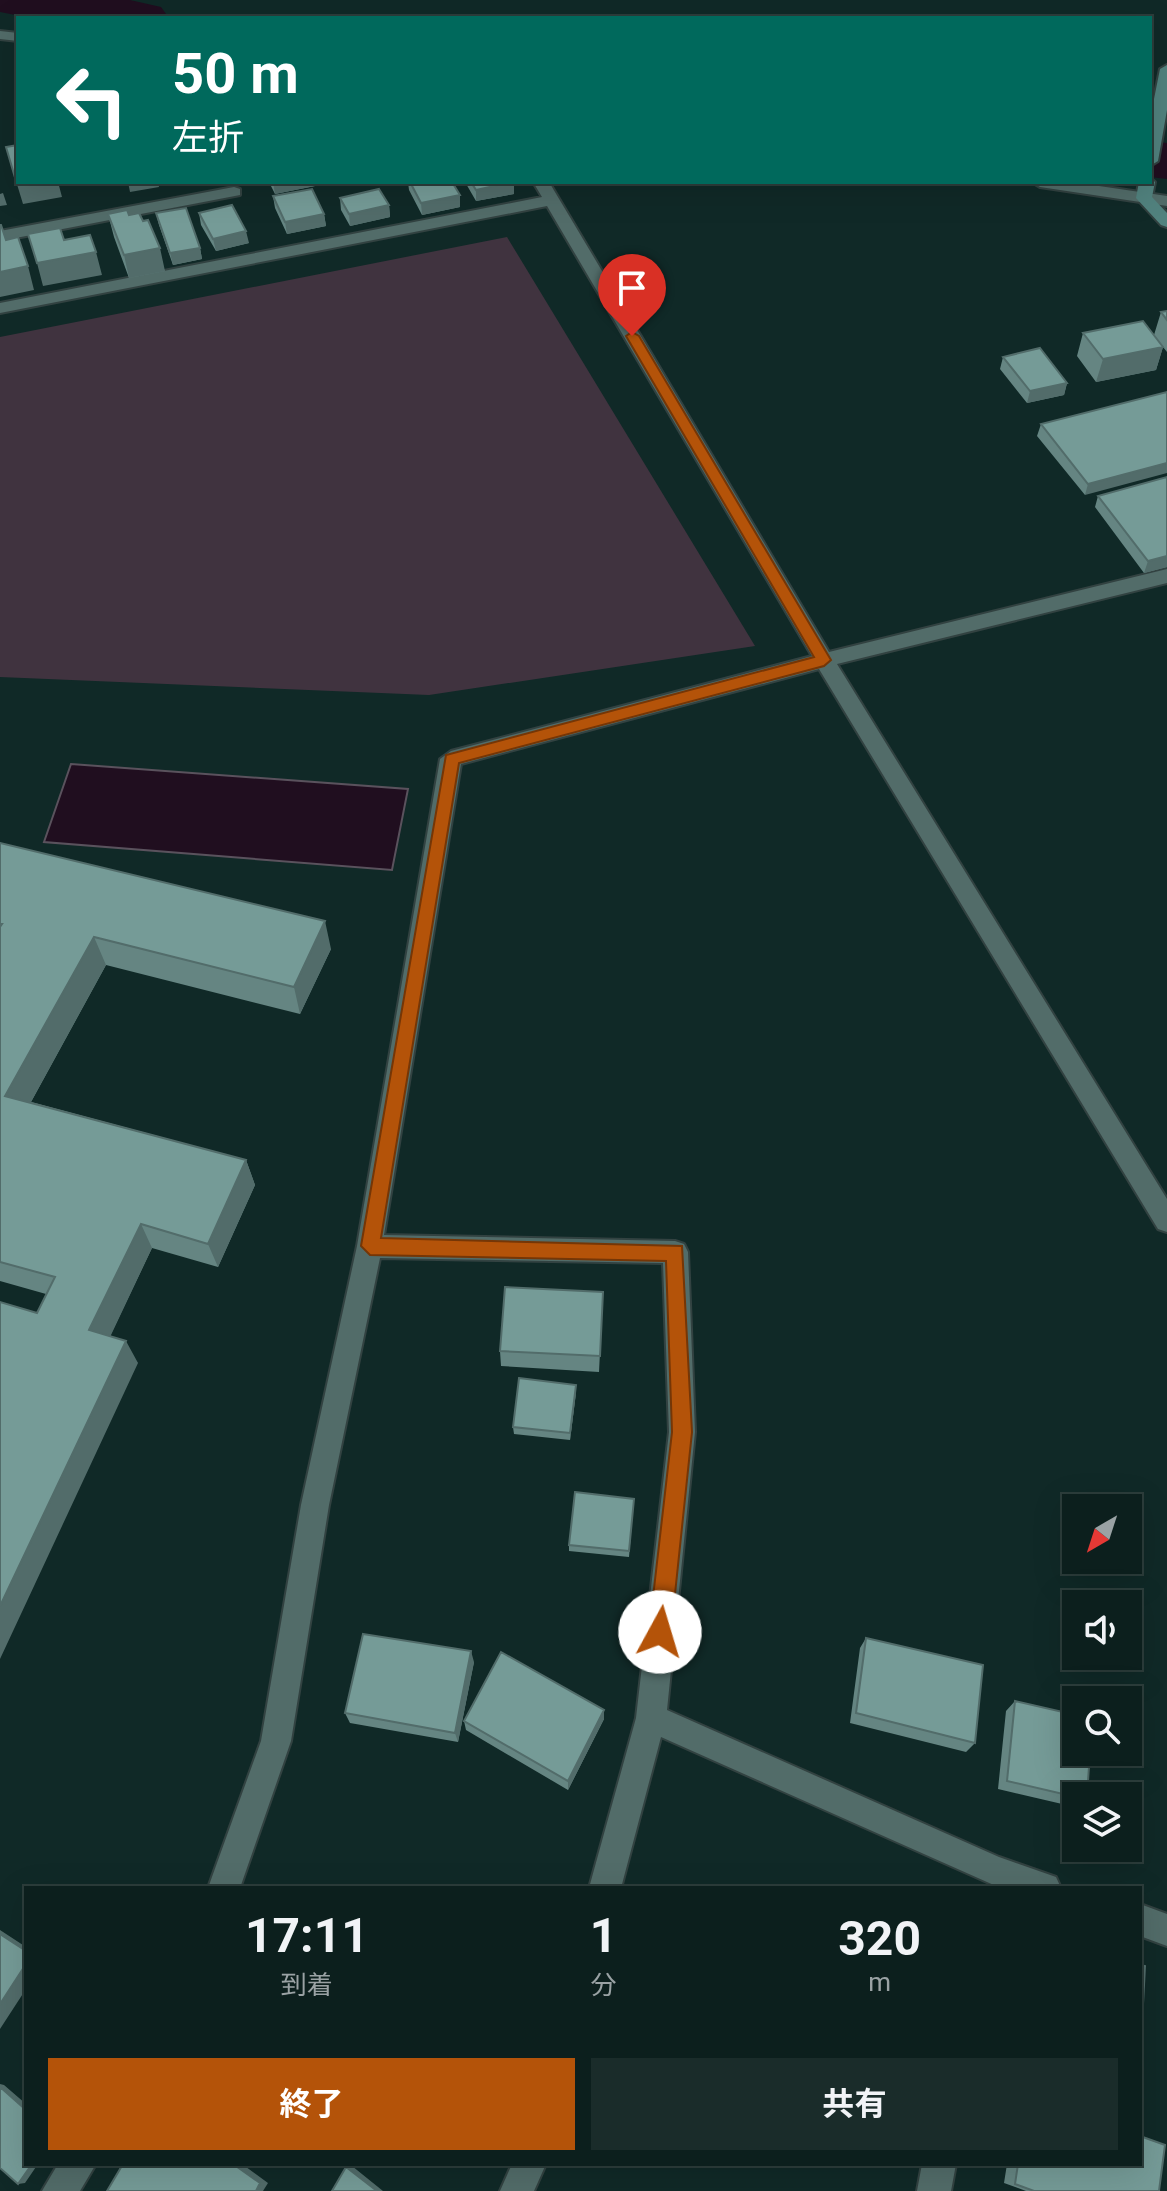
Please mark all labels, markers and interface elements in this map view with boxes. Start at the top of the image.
text: 50 m [172,41,299,107]
icon: left [40,48,144,152]
text: 左折 [172,117,244,159]
pin [598,254,666,336]
icon: arrive [610,266,654,310]
north arrow [1062,1494,1142,1574]
map controls [1062,1494,1142,1862]
position arrow [618,1590,702,1674]
button: sound [1062,1590,1142,1670]
button: search [1062,1686,1142,1766]
button: layers [1062,1782,1142,1862]
text: 17:11 [245,1907,369,1964]
text: 1 [590,1907,617,1964]
text: 320 [838,1910,921,1967]
text: m [868,1967,891,1997]
text: 到着 [281,1970,333,2000]
text: 分 [591,1970,617,2000]
button: 終了 [48,2058,575,2150]
button: 共有 [591,2058,1118,2150]

